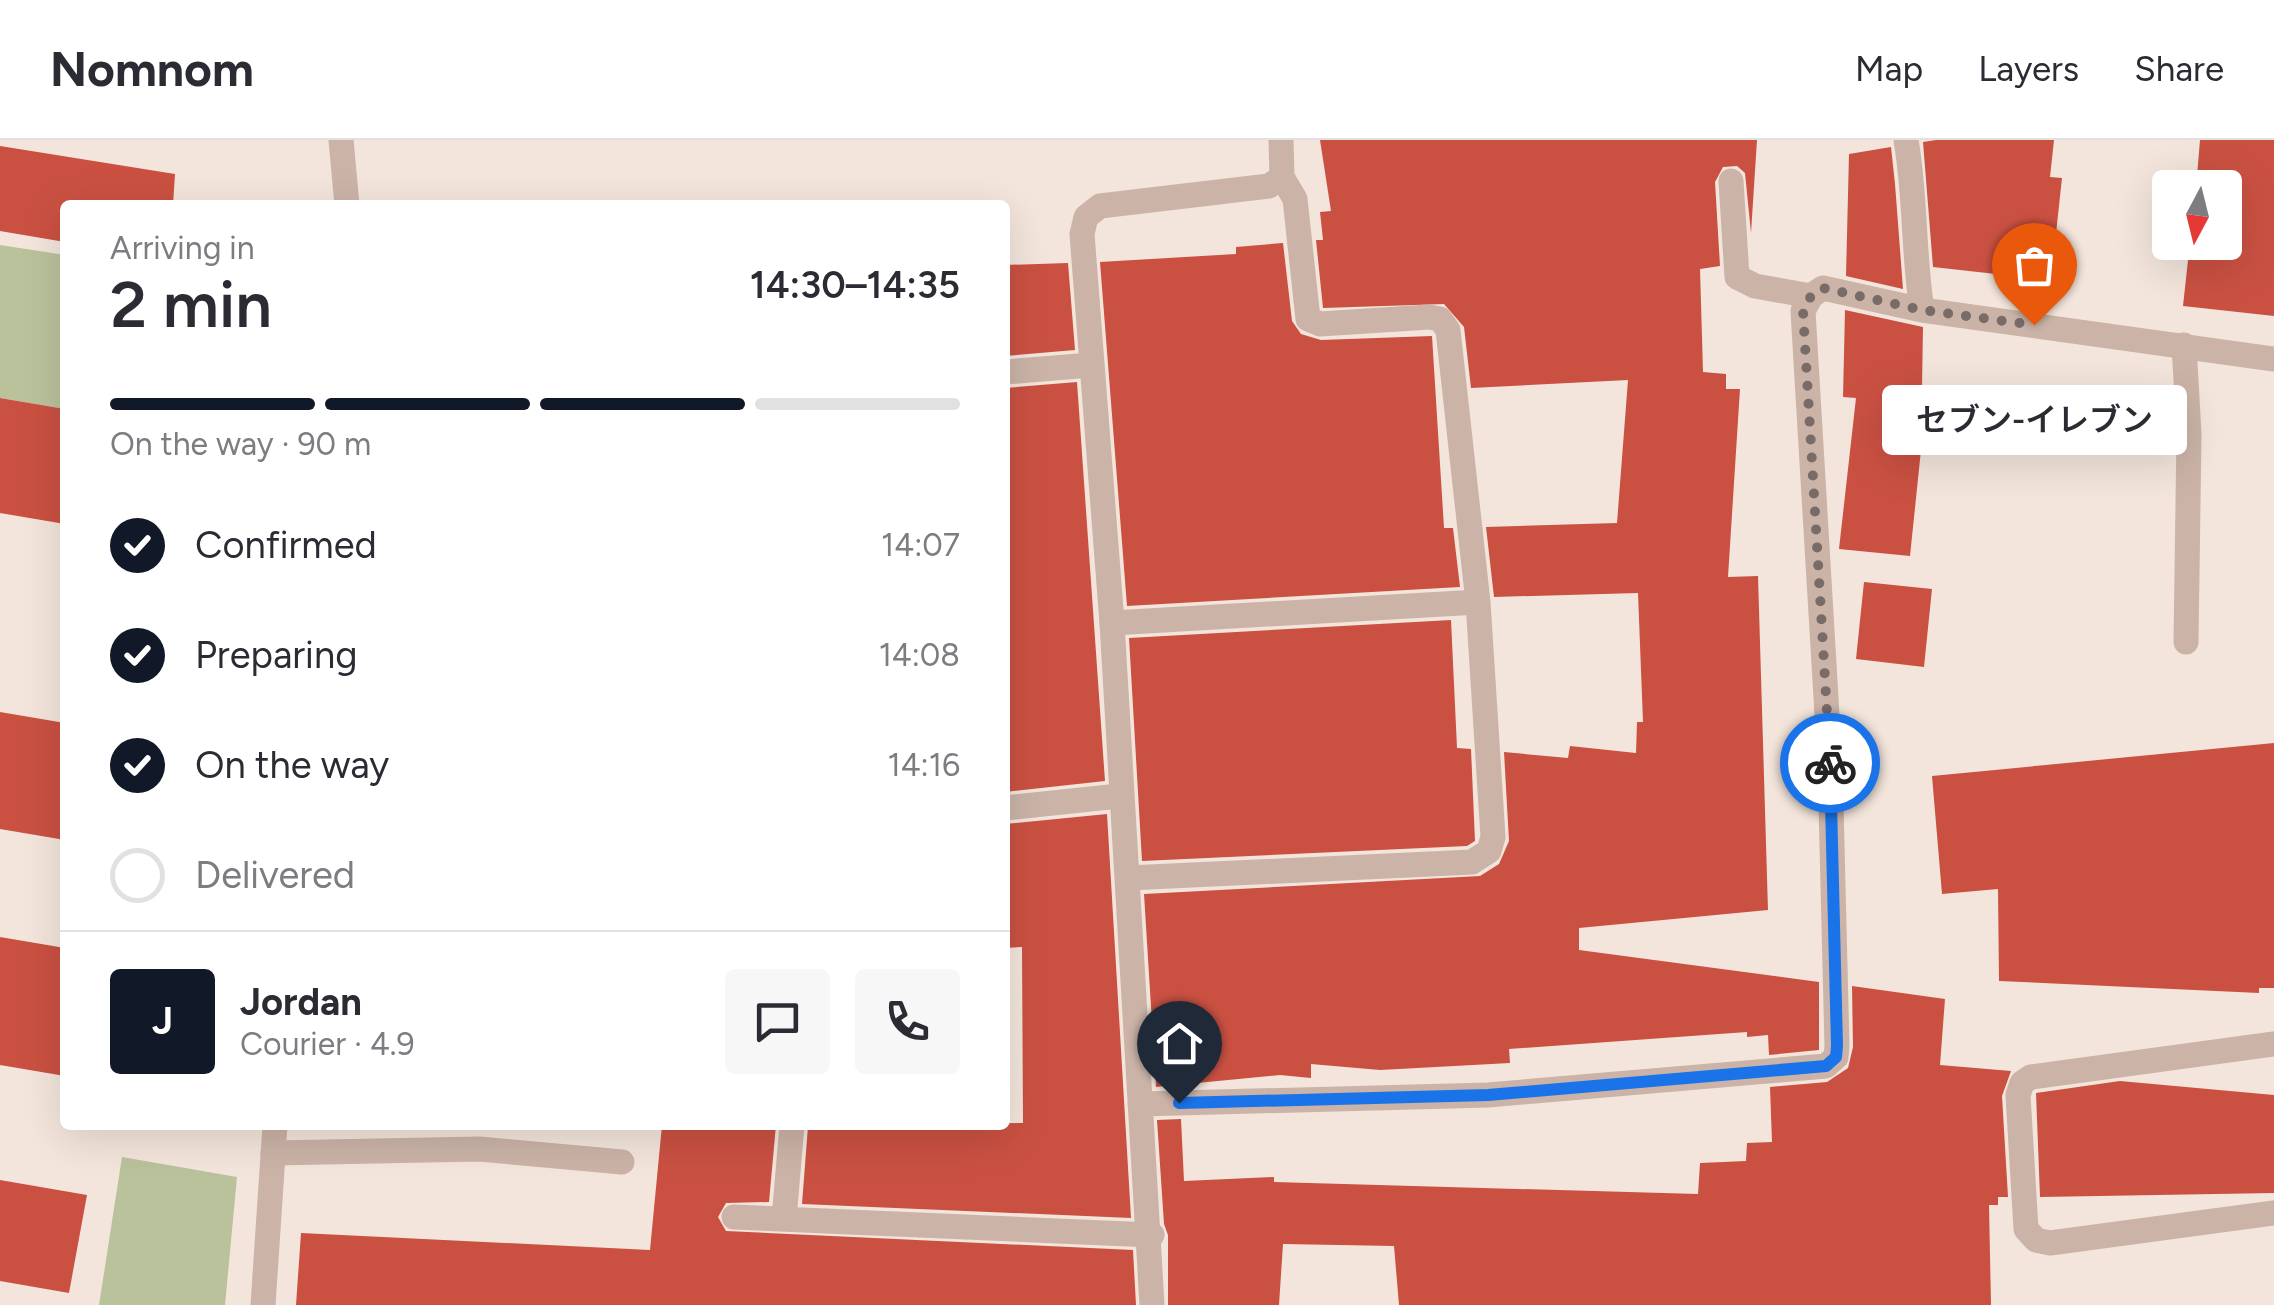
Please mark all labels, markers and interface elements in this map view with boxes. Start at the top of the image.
text: Nomnom [50,40,254,98]
text: Map [1855,48,1923,90]
text: Layers [1978,48,2079,90]
text: Share [2134,48,2224,90]
north arrow [2152,170,2242,260]
map controls [2152,170,2242,260]
pin [1992,223,2077,326]
text: Arriving in [110,229,255,267]
icon: bag [2007,238,2062,293]
text: 14:30–14:35 [750,262,960,308]
text: 2 min [110,265,272,343]
callout: セブン-イレブン [1882,385,2186,455]
text: セブン-イレブン [1916,401,2153,439]
text: On the way · 90 m [110,425,371,463]
icon: check [110,518,165,573]
text: Confirmed [195,522,377,568]
text: 14:07 [881,526,960,564]
icon: check [110,628,165,683]
text: Preparing [195,632,357,678]
text: 14:08 [879,636,960,674]
courier [1780,713,1880,813]
icon: bike [1803,736,1858,791]
icon: check [110,738,165,793]
text: On the way [195,742,389,788]
text: 14:16 [887,746,960,784]
text: Delivered [195,852,355,898]
button: chat [725,969,830,1074]
button: phone [855,969,960,1074]
text: Jordan [240,979,362,1025]
text: J [152,998,173,1044]
pin [1137,1001,1222,1104]
icon: home [1152,1016,1207,1071]
text: Courier · 4.9 [240,1025,415,1063]

